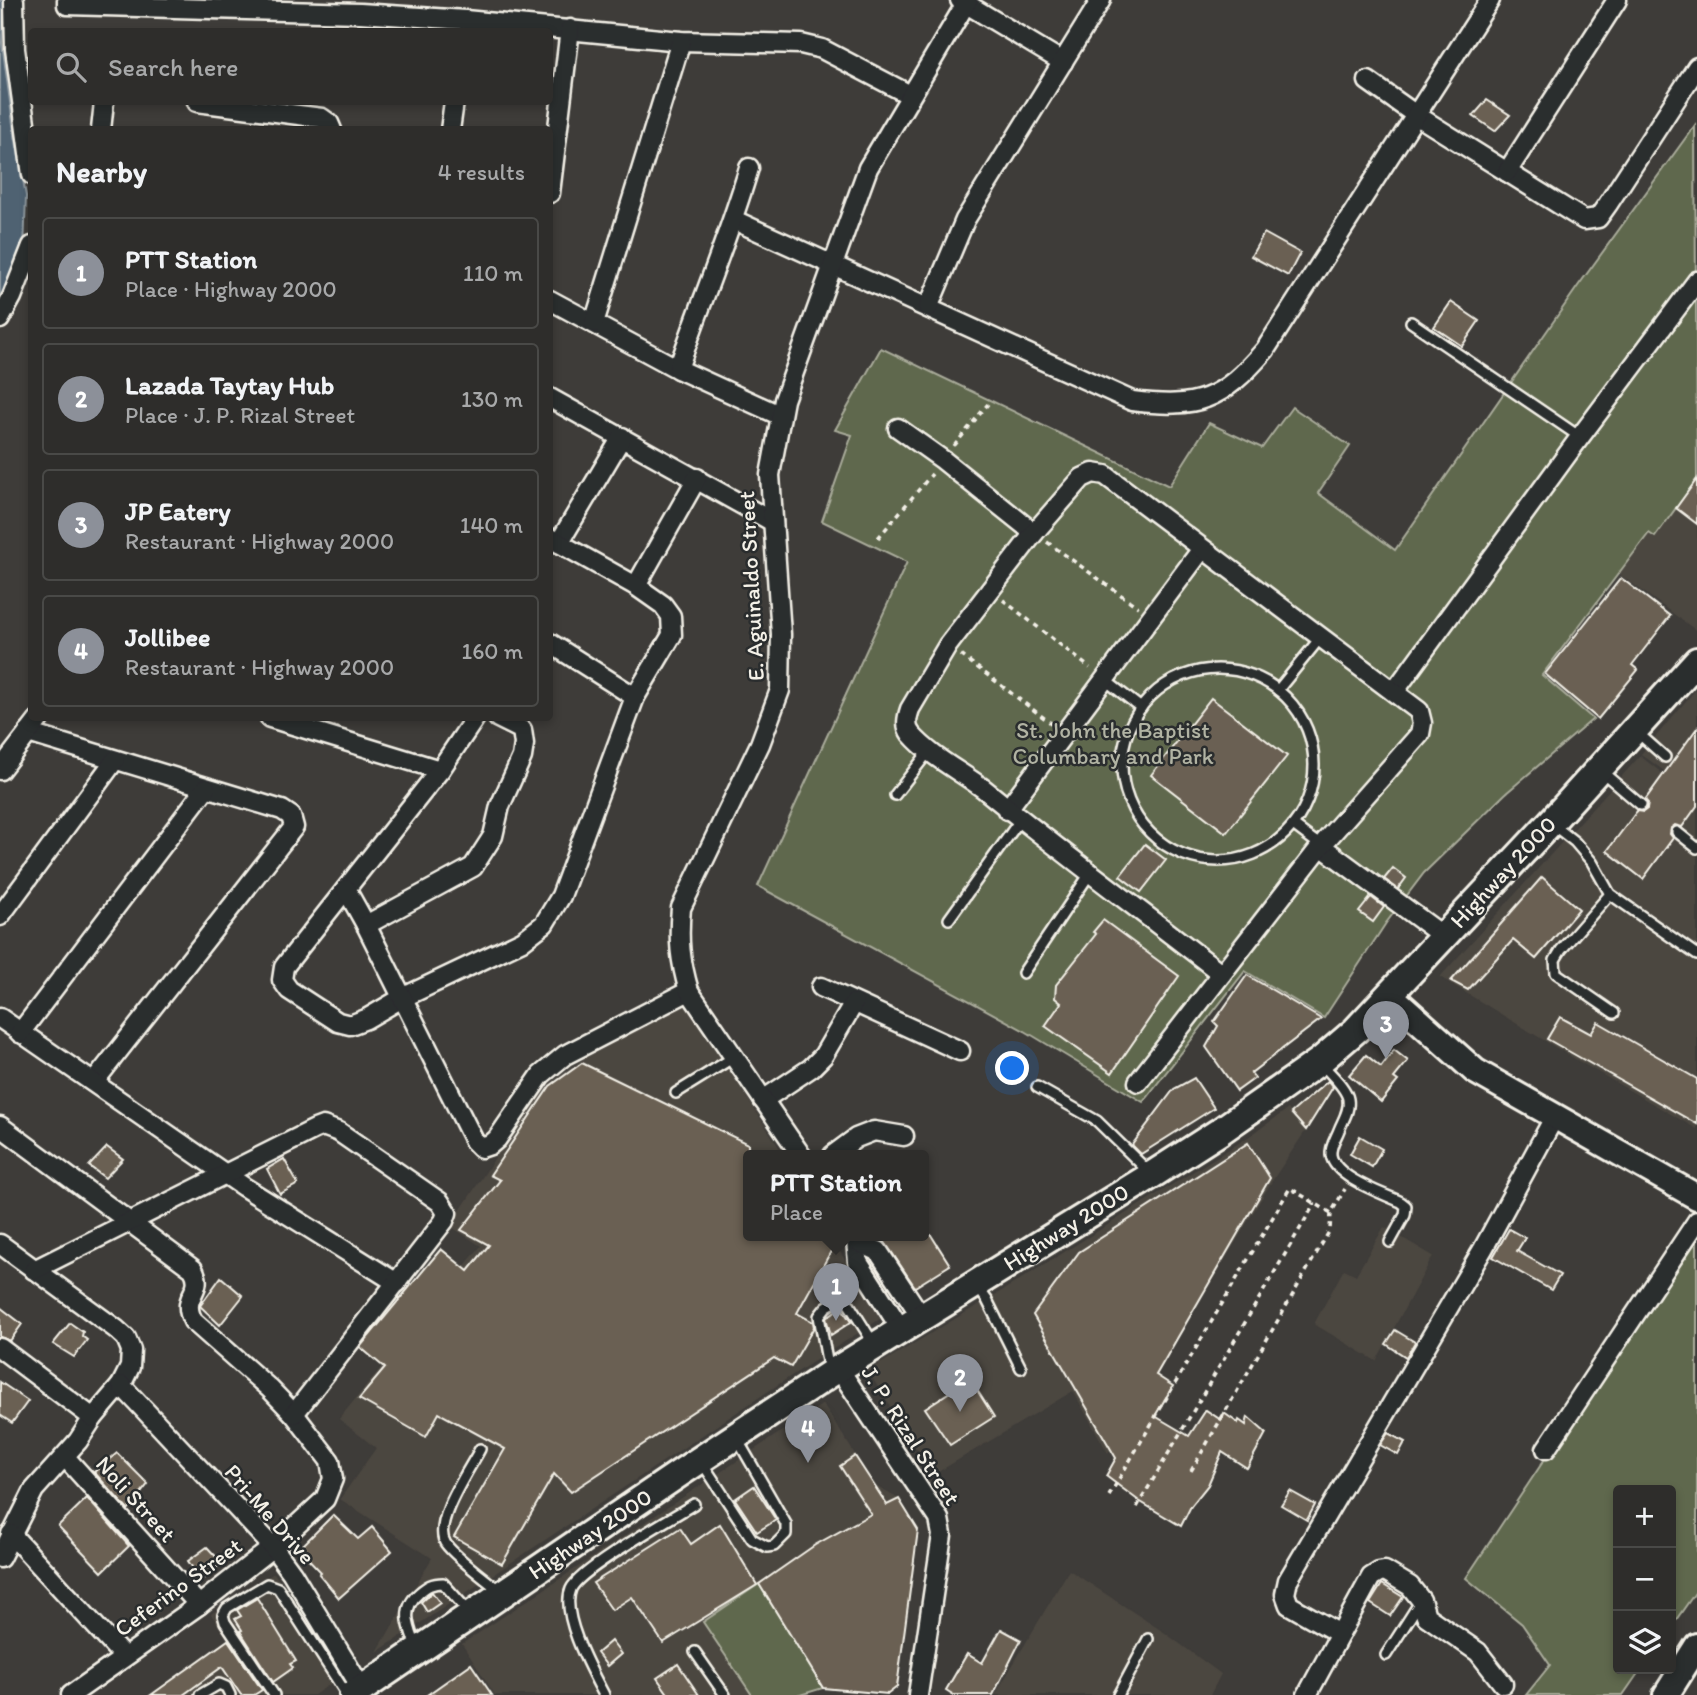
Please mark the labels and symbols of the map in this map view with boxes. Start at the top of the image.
street label: E. Aguinaldo Street [732,490,770,682]
park label: St. John the Baptist Columbary and Park [1012,716,1214,770]
street label: Highway 2000 [1444,810,1562,934]
pin: 3 [1363,1001,1409,1059]
your location [995,1051,1029,1085]
street label: Highway 2000 [998,1177,1134,1277]
pin: 1 [813,1263,859,1321]
pin: 2 [937,1354,983,1412]
street label: J. P. Rizal Street [855,1360,967,1511]
pin: 4 [785,1405,831,1463]
street label: Noli Street [90,1450,182,1548]
street label: Pri-Me Drive [219,1458,321,1570]
street label: Highway 2000 [523,1482,657,1586]
street label: Ceferino Street [109,1531,248,1643]

